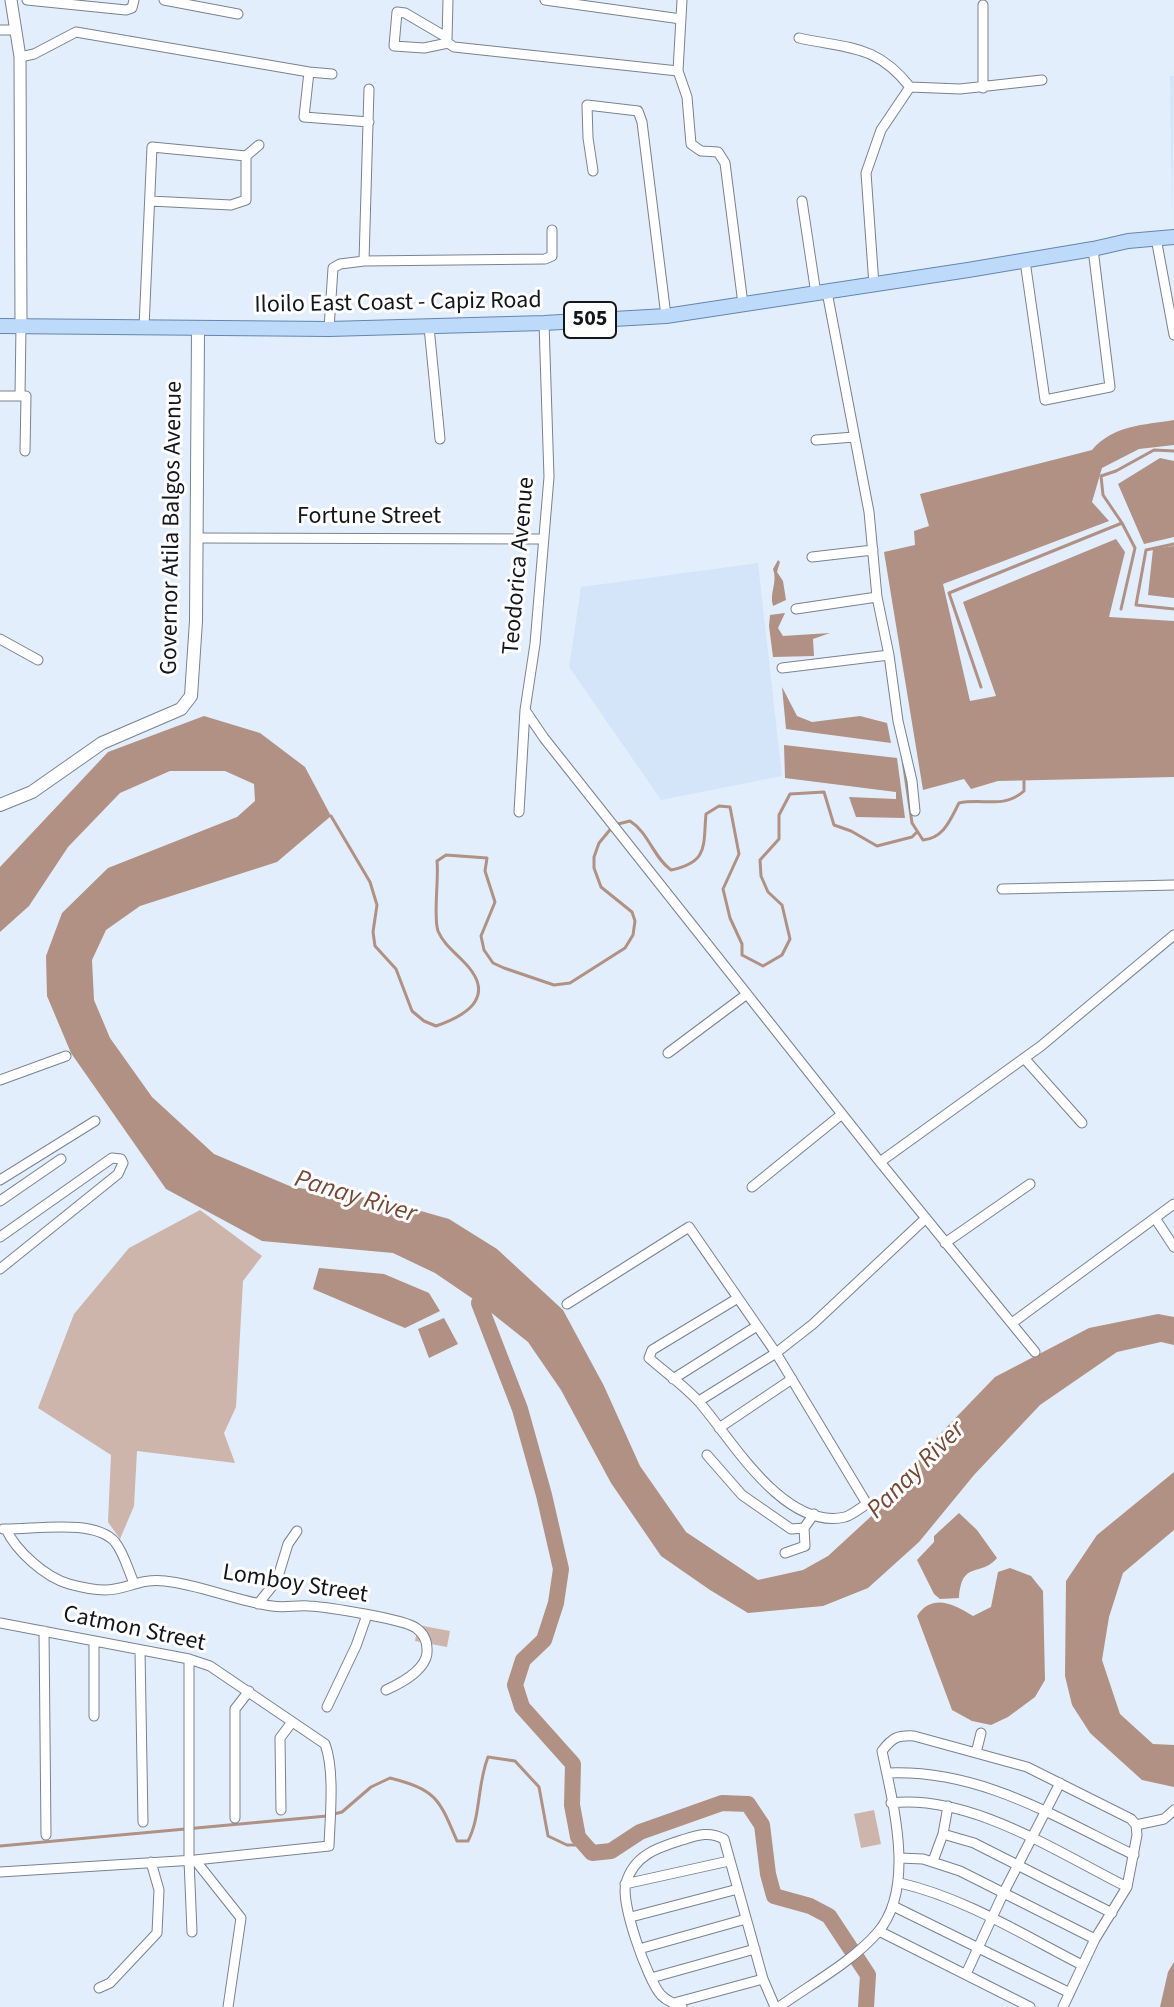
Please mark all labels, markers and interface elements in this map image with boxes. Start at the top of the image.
street label: Iloilo East Coast - Capiz Road [254,287,542,321]
road number: 505 [564,302,616,338]
street label: Governor Atila Balgos Avenue [156,381,190,675]
street label: Teodorica Avenue [498,476,542,656]
street label: Fortune Street [297,504,441,532]
water label: Panay River [290,1165,420,1231]
water label: Panay River [862,1416,972,1526]
street label: Lomboy Street [220,1559,370,1611]
street label: Catmon Street [60,1601,208,1659]

